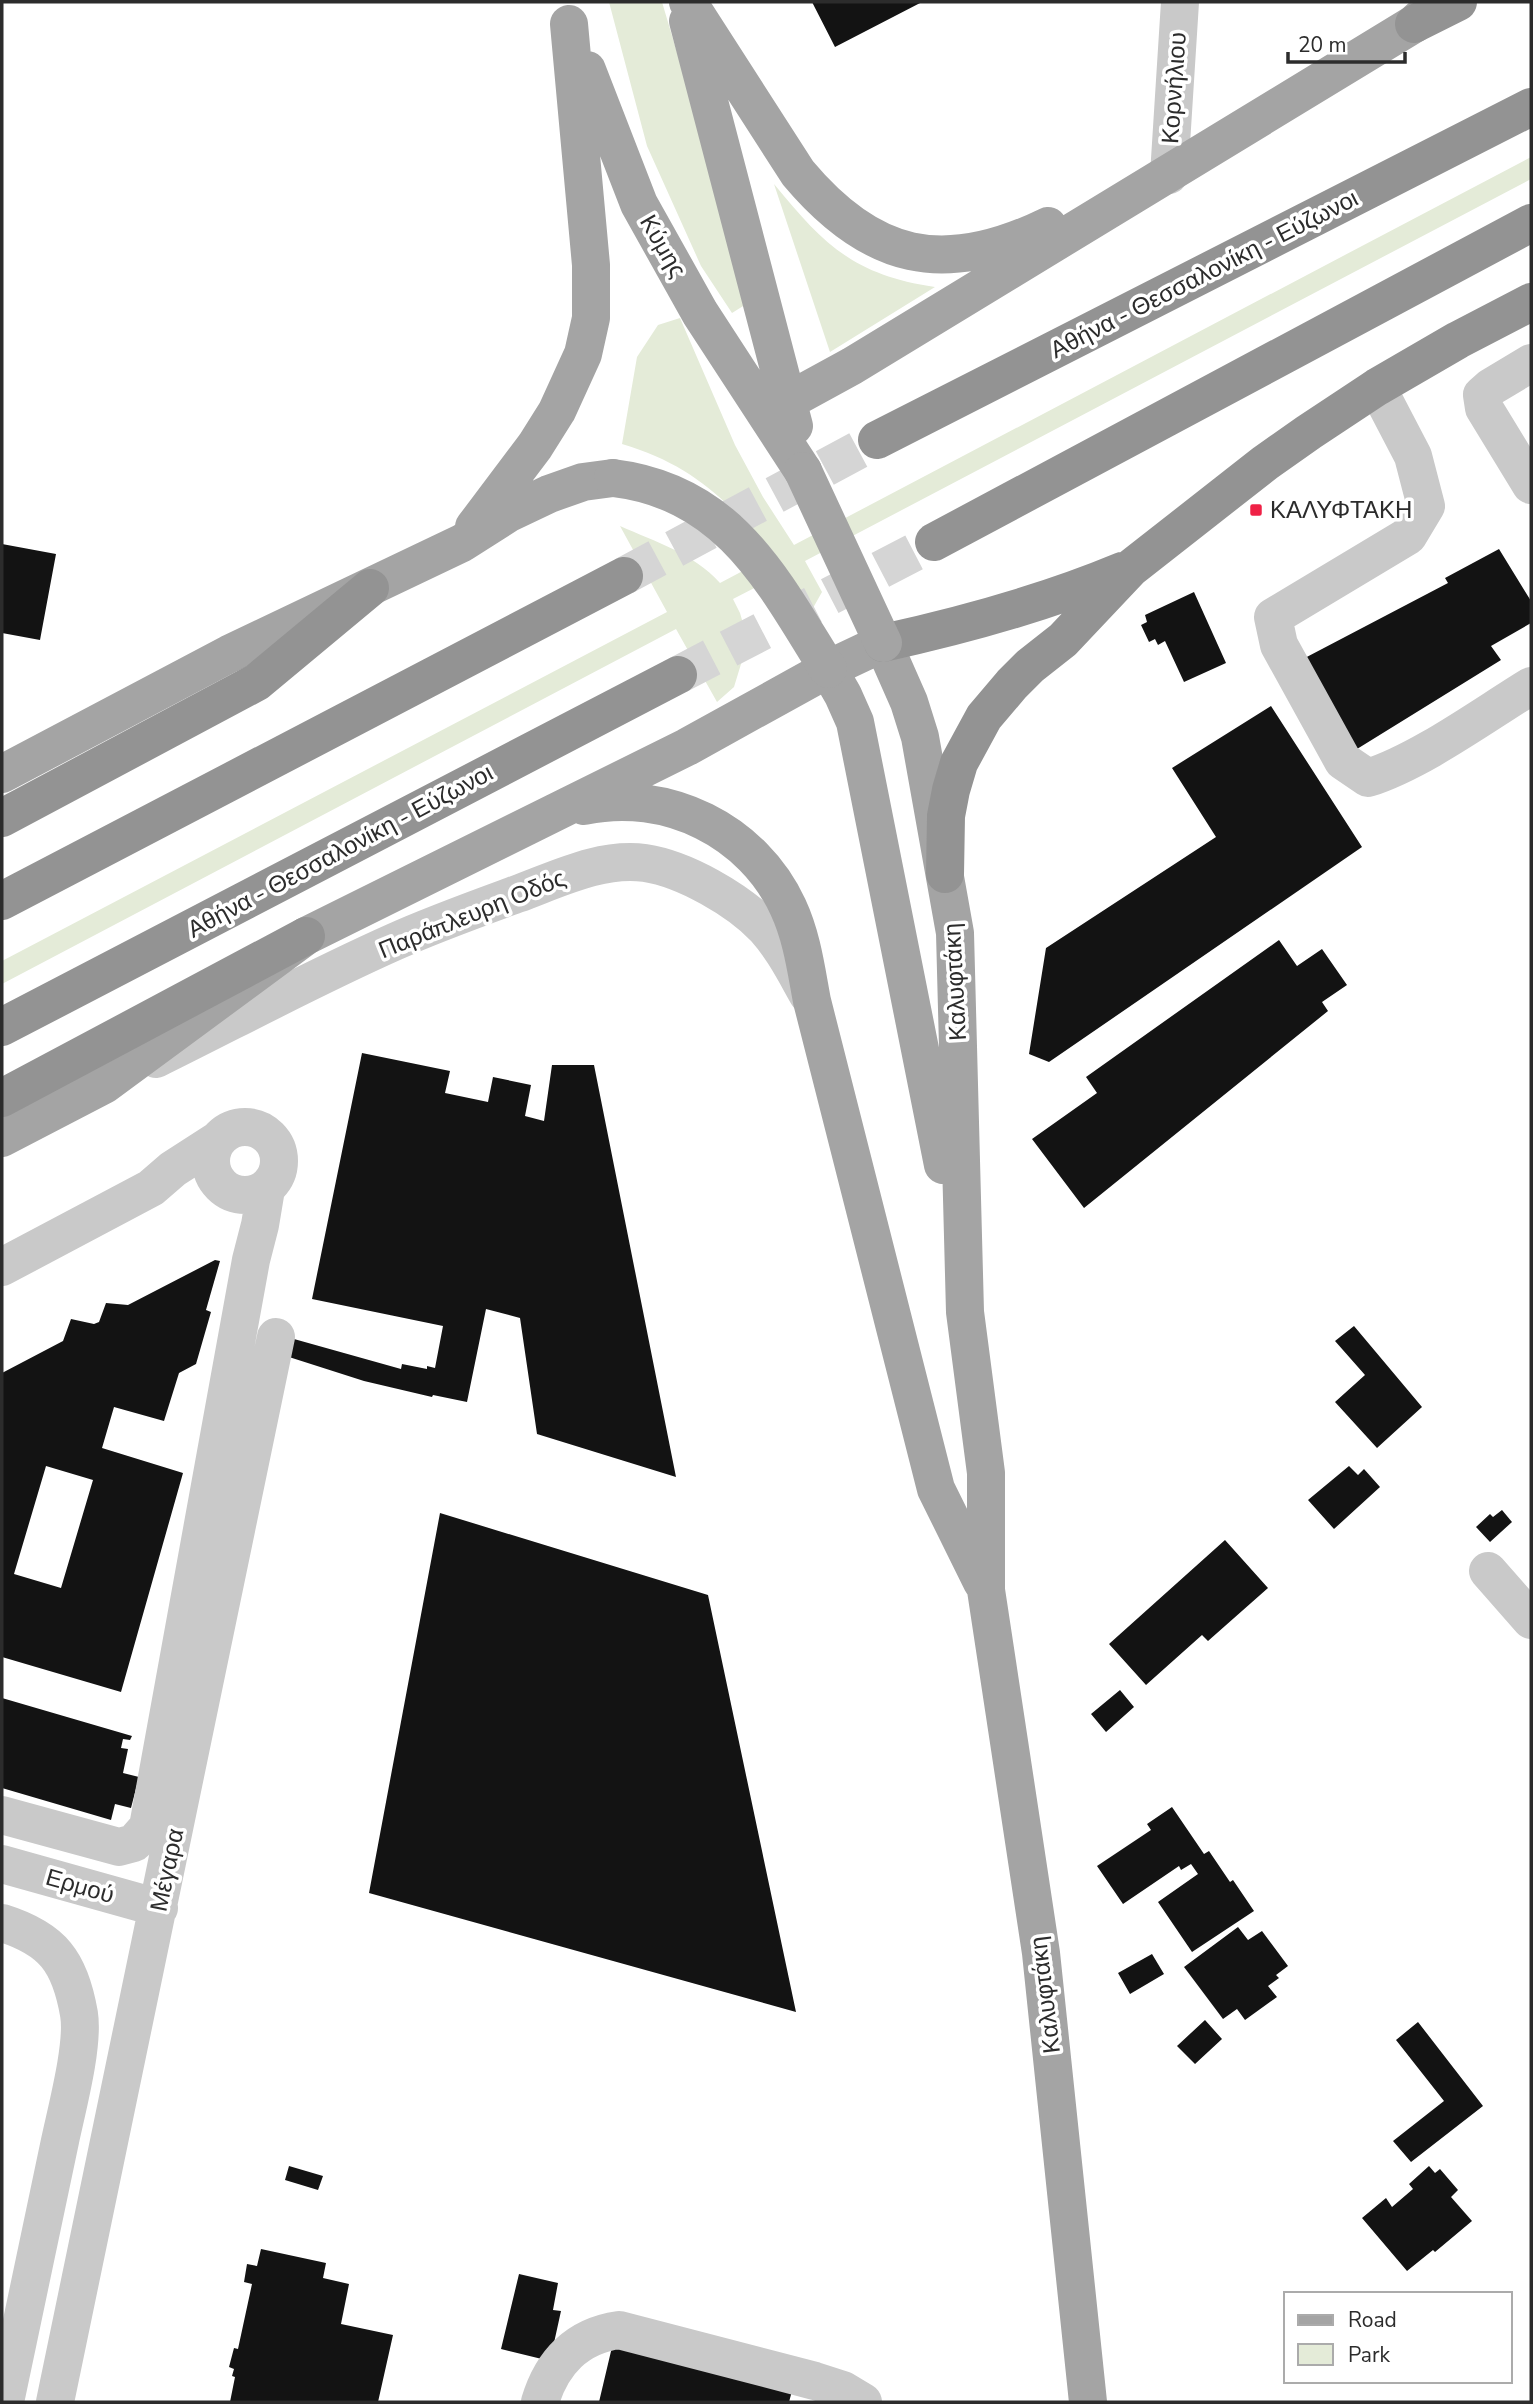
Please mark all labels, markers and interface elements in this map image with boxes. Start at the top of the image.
scale bar [1288,21,1405,65]
street label: Κορνήλιου [1154,31,1194,145]
text: 20 m [1298,31,1347,59]
street label: Αθήνα - Θεσσαλονίκη - Εύζωνοι [1045,182,1363,366]
street label: Κύμης [632,209,694,283]
place label: ΚΑΛΥΦΤΑΚΗ [1270,494,1412,526]
marker: ΚΑΛΥΦΤΑΚΗ [1248,502,1264,518]
street label: Αθήνα - Θεσσαλονίκη - Εύζωνοι [182,757,498,945]
street label: Παράπλευρη Οδός [374,862,570,966]
street label: Καλυφτάκη [936,922,974,1042]
street label: Μέγαρα [143,1825,191,1914]
street label: Ερμού [42,1861,118,1911]
street label: Καλυφτάκη [1022,1935,1068,2055]
legend [1284,2292,1512,2383]
text: Road [1348,2306,1397,2334]
text: Park [1348,2341,1390,2369]

